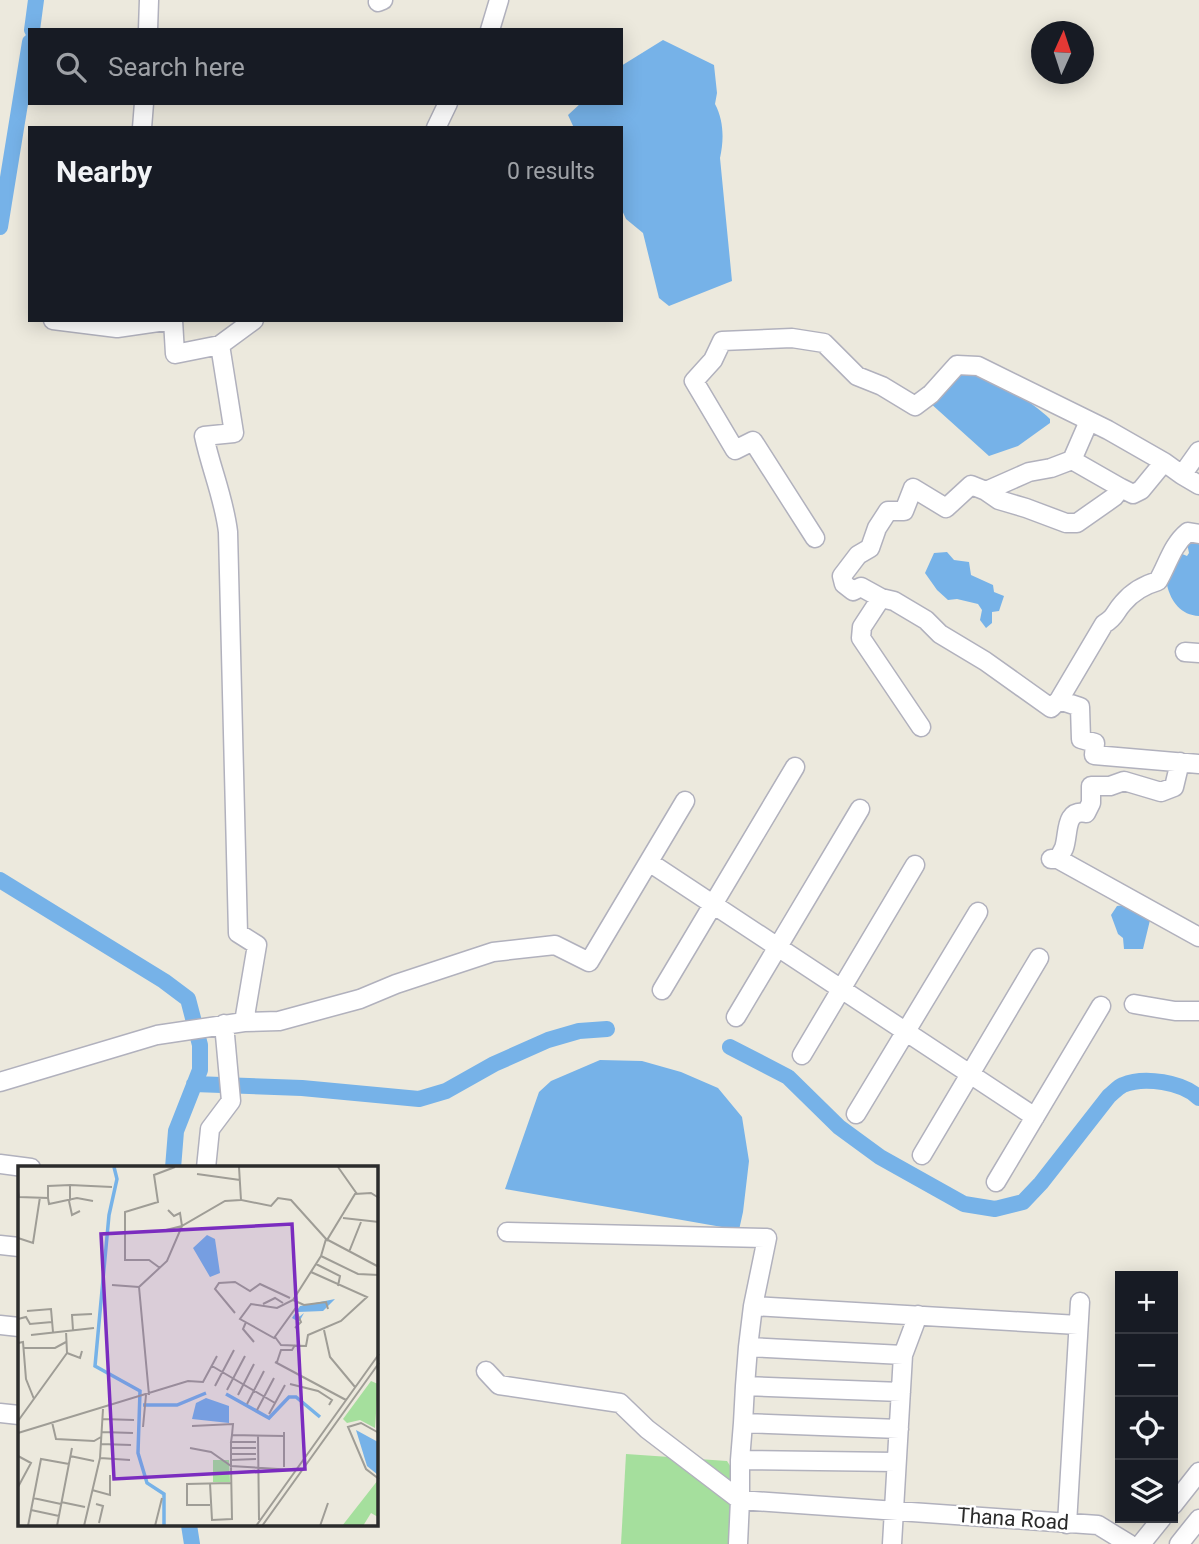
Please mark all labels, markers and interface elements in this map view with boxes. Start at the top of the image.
north arrow [1031,21,1094,84]
search box [28,28,623,105]
icon: search [52,48,90,86]
text: Search here [108,52,245,82]
text: Nearby [56,154,152,189]
text: 0 results [507,158,595,185]
inset map [18,1166,378,1526]
map controls [1115,1271,1178,1523]
button: + [1115,1271,1178,1334]
button: − [1115,1334,1178,1397]
button: locate [1115,1397,1178,1460]
button: layers [1115,1460,1178,1523]
street label: Thana Road [956,1503,1070,1535]

